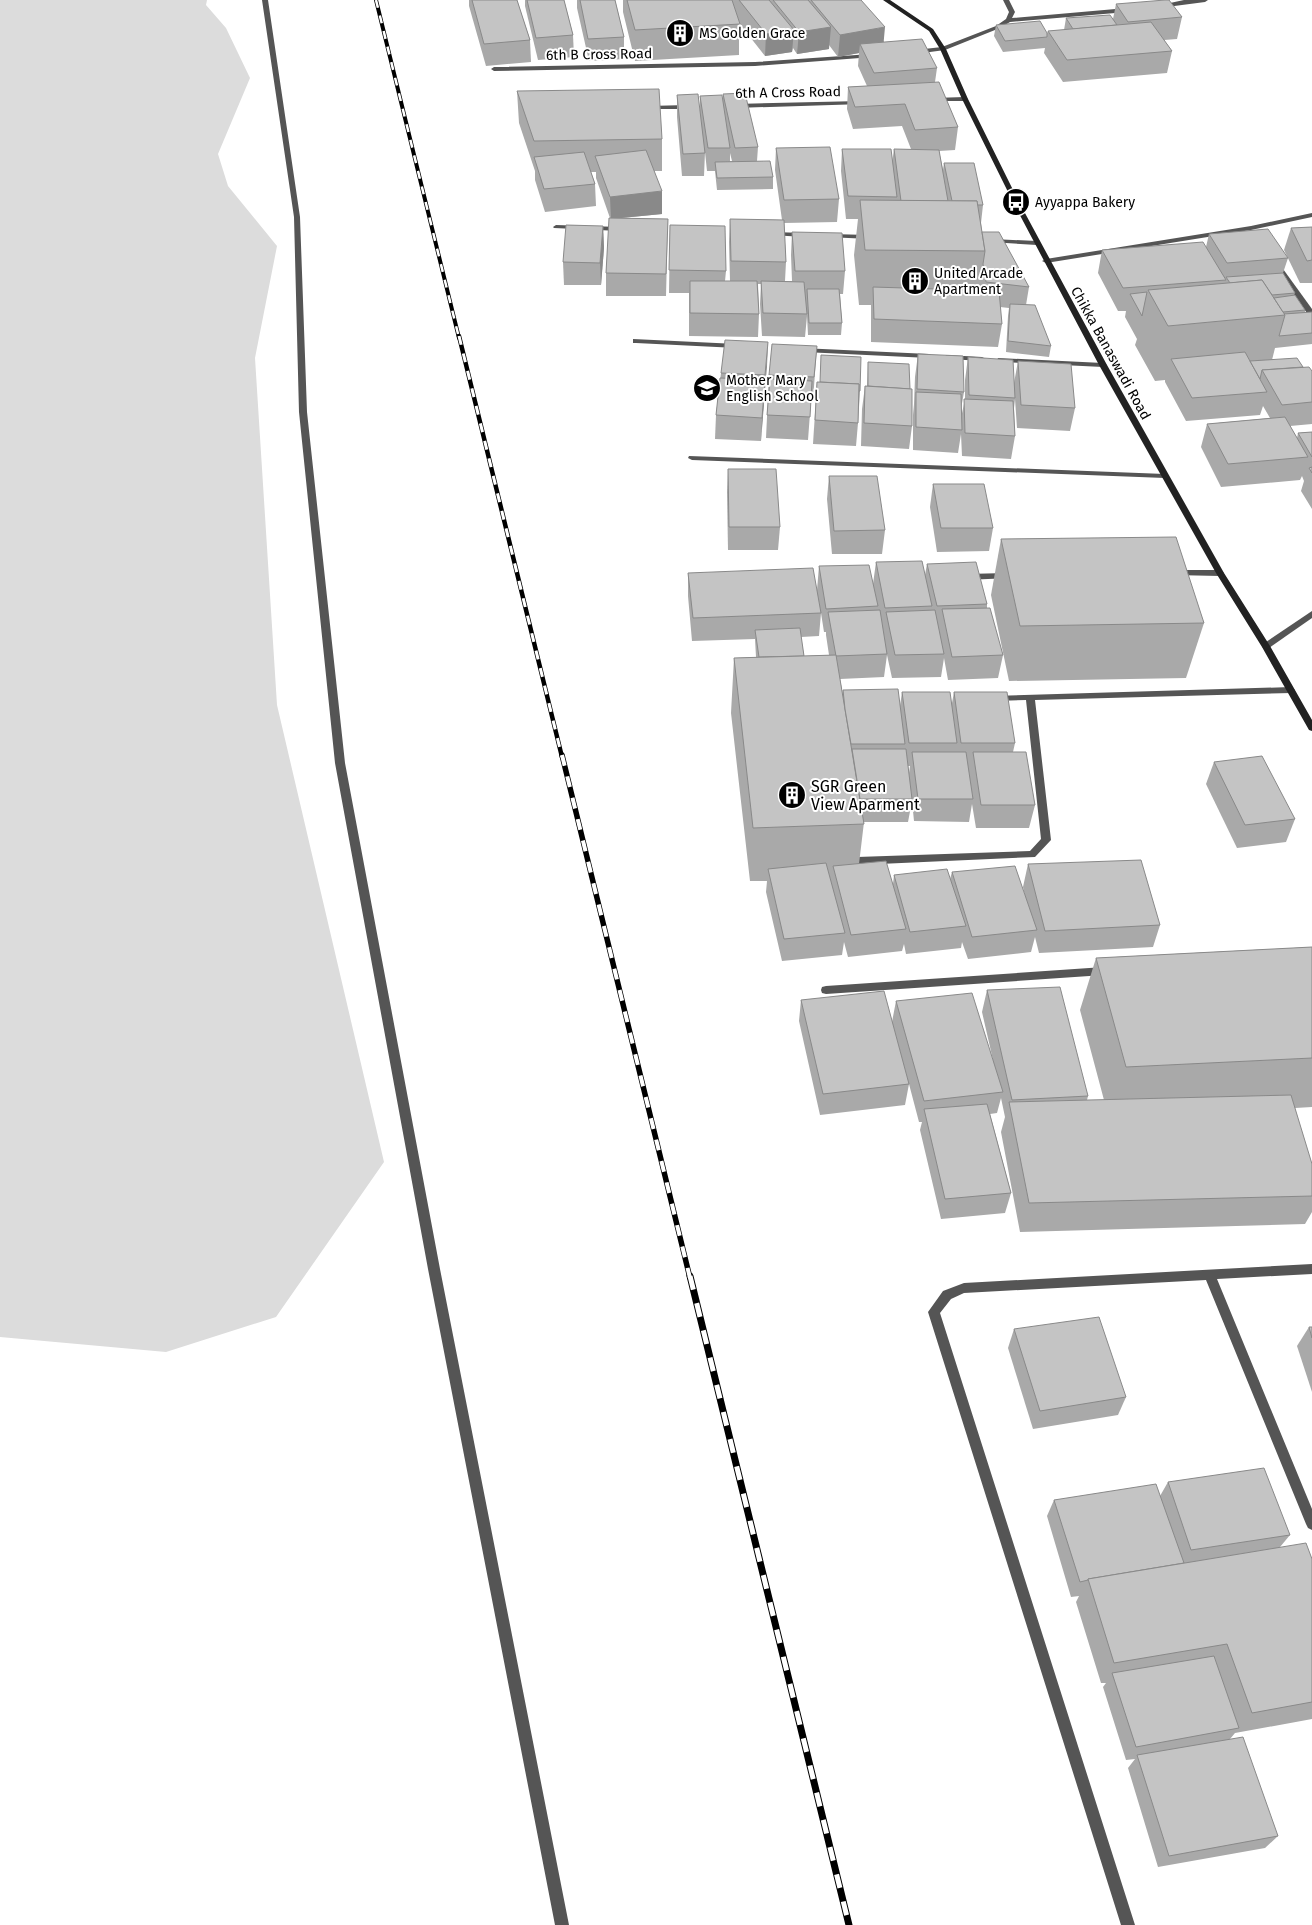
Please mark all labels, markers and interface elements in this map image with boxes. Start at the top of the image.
building icon: MS Golden Grace [665,18,695,48]
place label: MS Golden Grace [699,25,805,42]
street label: 6th B Cross Road [546,45,652,64]
street label: 6th A Cross Road [735,83,841,102]
bus stop icon: Ayyappa Bakery [1001,187,1031,217]
place label: Ayyappa Bakery [1035,194,1135,211]
place label: United Arcade Apartment [934,265,1023,298]
building icon: United Arcade Apartment [900,266,930,296]
street label: Chikka Banaswadi Road [1067,284,1154,423]
place label: Mother Mary English School [726,372,818,405]
school or university icon: Mother Mary English School [692,373,722,403]
place label: SGR Green View Aparment [811,777,920,814]
building icon: SGR Green View Aparment [777,780,807,810]

